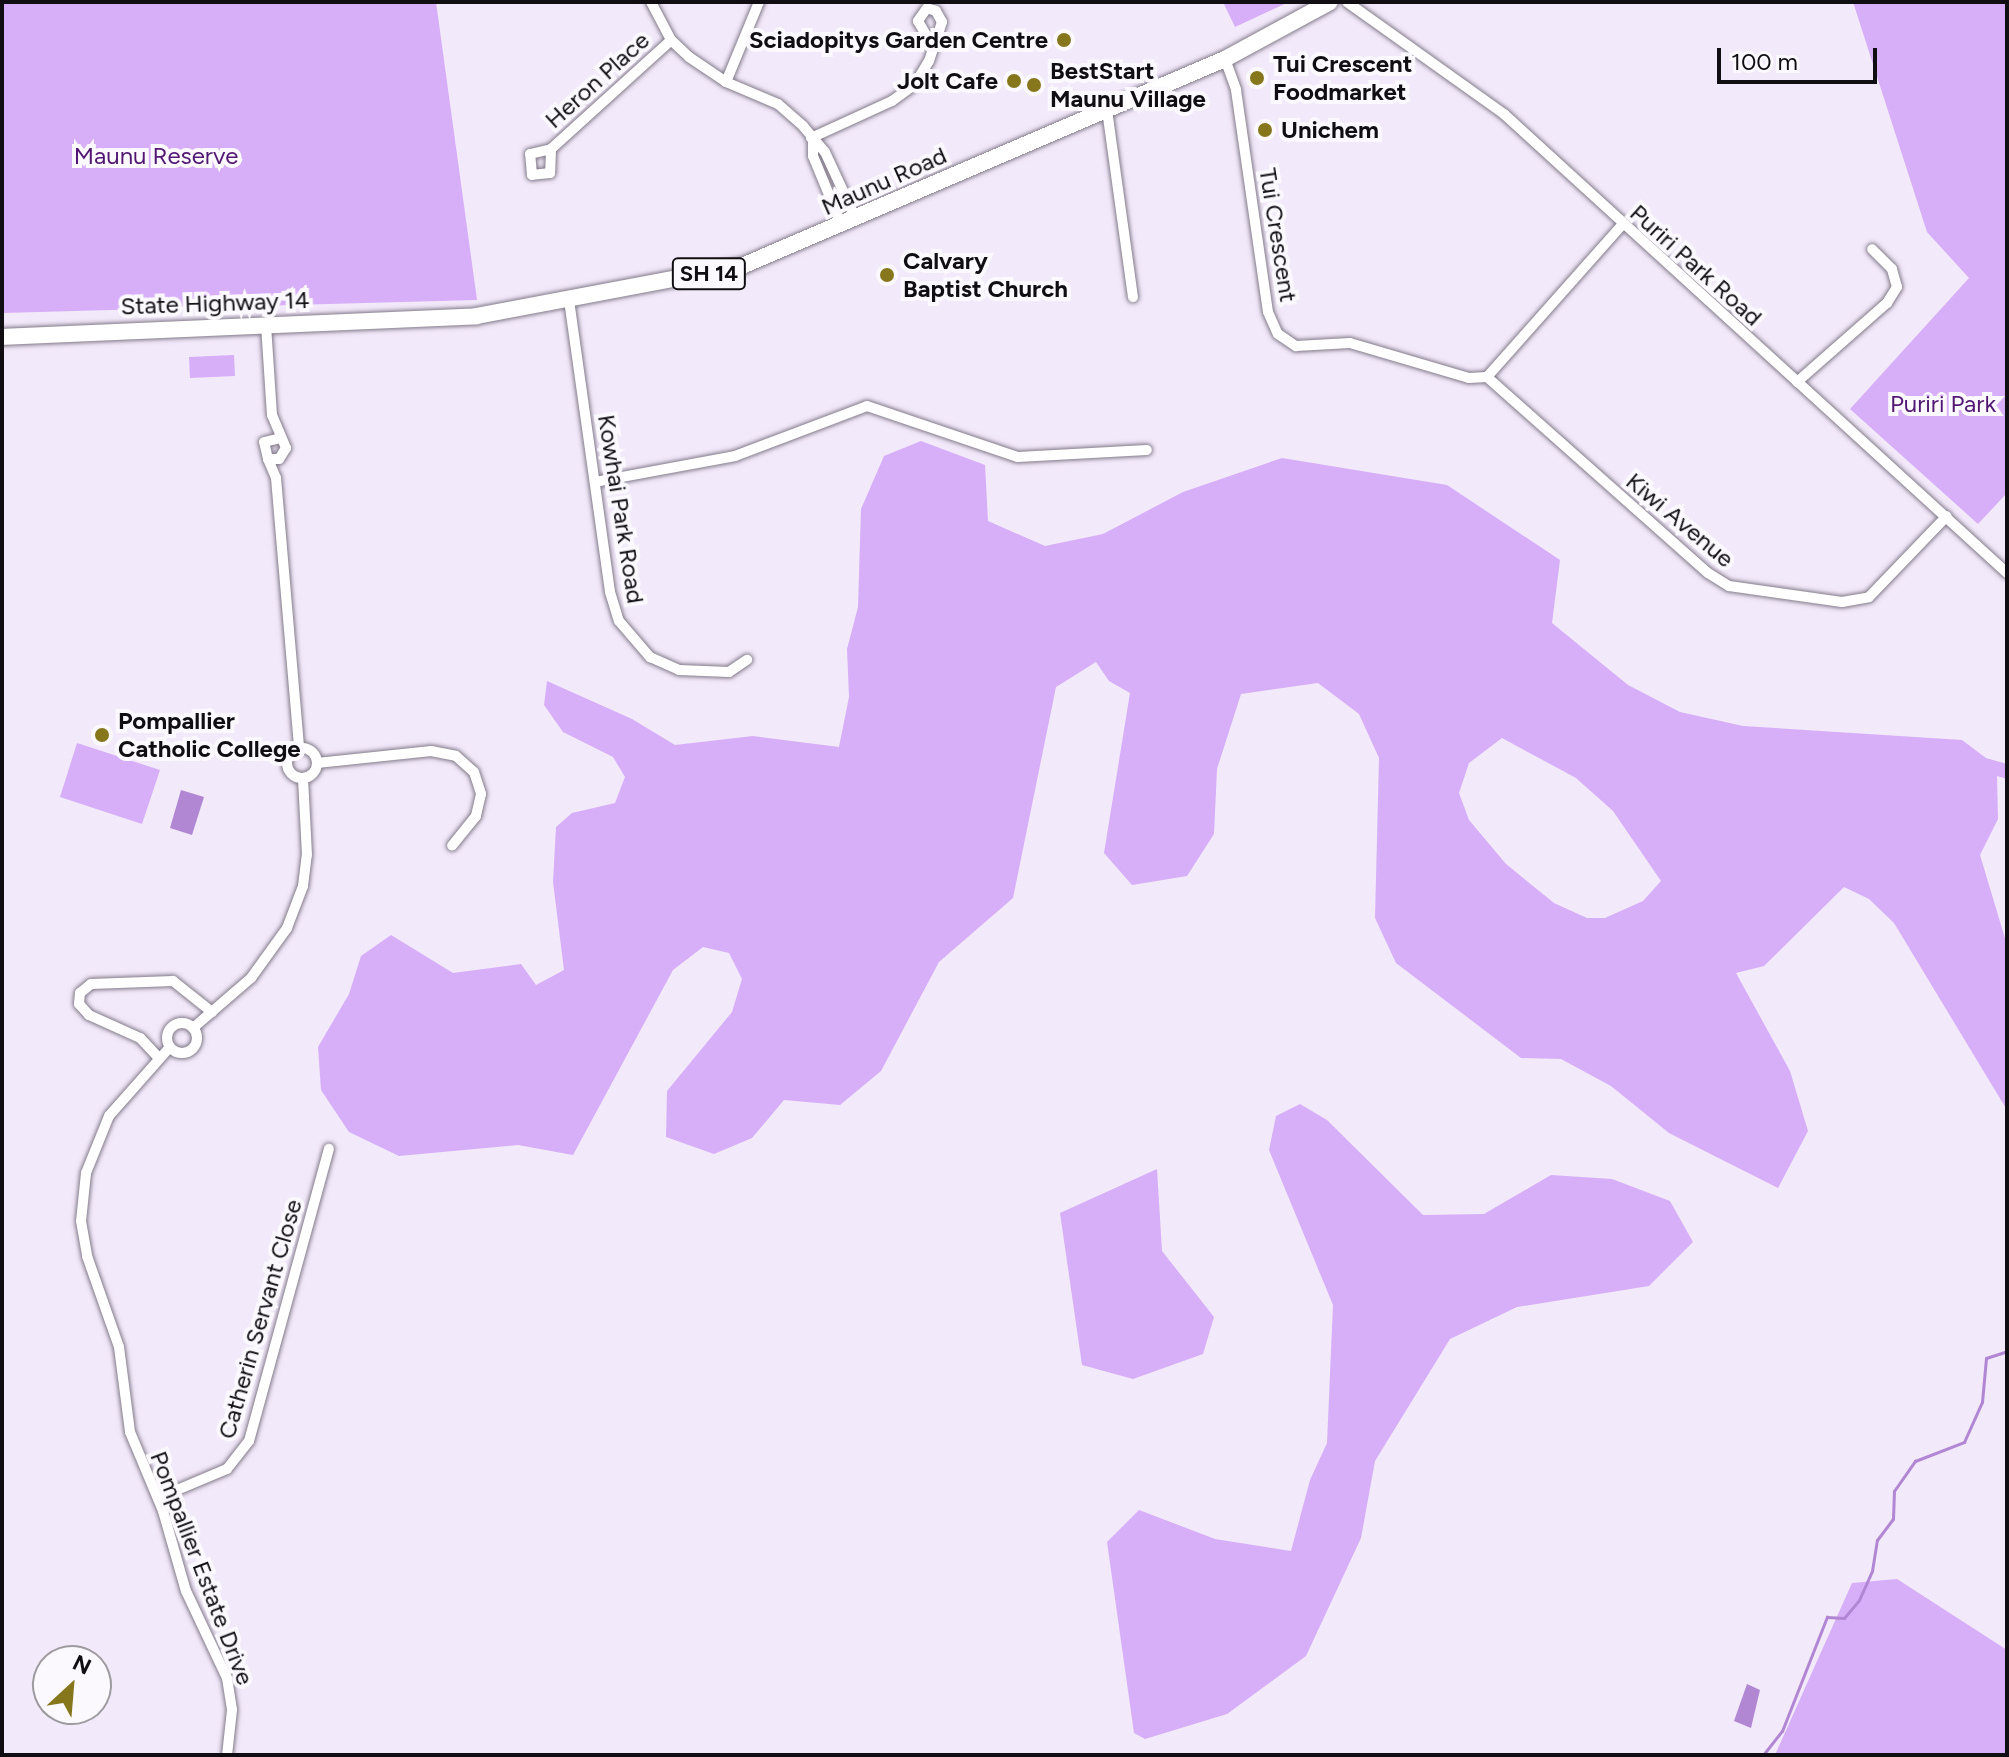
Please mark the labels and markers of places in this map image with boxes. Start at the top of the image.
place label: Sciadopitys Garden Centre [749,26,1048,54]
marker: Sciadopitys Garden Centre [1055,31,1073,49]
place label: Tui Crescent Foodmarket [1273,50,1412,106]
place label: BestStart Maunu Village [1050,57,1206,113]
place label: Jolt Cafe [897,67,998,95]
marker: Tui Crescent Foodmarket [1248,69,1266,87]
marker: Jolt Cafe [1005,72,1023,90]
marker: BestStart Maunu Village [1025,76,1043,94]
place label: Unichem [1281,116,1379,144]
marker: Unichem [1256,121,1274,139]
place label: Calvary Baptist Church [903,247,1068,303]
marker: Calvary Baptist Church [878,266,896,284]
place label: Pompallier Catholic College [118,707,301,763]
marker: Pompallier Catholic College [93,726,111,744]

